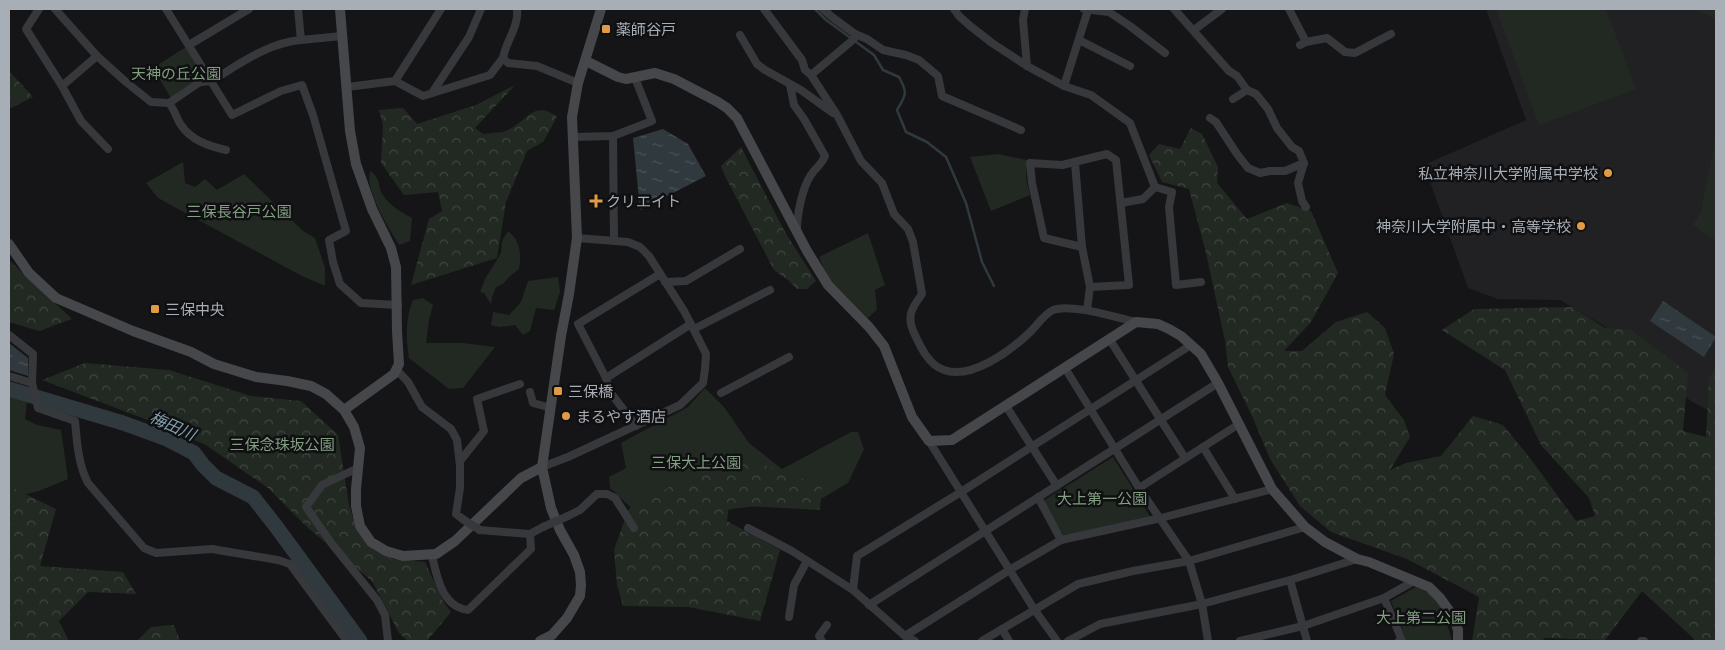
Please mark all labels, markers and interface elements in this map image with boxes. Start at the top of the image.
place label: 薬師谷戸 [616,20,676,38]
marker: 薬師谷戸 [600,23,612,35]
park label: 天神の丘公園 [131,64,221,82]
place label: 私立神奈川大学附属中学校 [1418,164,1598,182]
marker: 私立神奈川大学附属中学校 [1602,167,1614,179]
place label: クリエイト [606,192,681,210]
marker: クリエイト [590,195,602,207]
park label: 三保長谷戸公園 [186,202,292,220]
place label: 神奈川大学附属中・高等学校 [1376,217,1571,235]
marker: 神奈川大学附属中・高等学校 [1575,220,1587,232]
place label: 三保中央 [165,300,225,318]
marker: 三保中央 [149,303,161,315]
place label: 三保橋 [568,382,613,400]
marker: 三保橋 [552,385,564,397]
water label: 梅田川 [147,407,201,444]
place label: まるやす酒店 [576,407,666,425]
marker: まるやす酒店 [560,410,572,422]
park label: 三保念珠坂公園 [229,435,335,453]
park label: 三保大上公園 [651,453,741,471]
park label: 大上第一公園 [1057,489,1147,507]
park label: 大上第二公園 [1376,608,1466,626]

